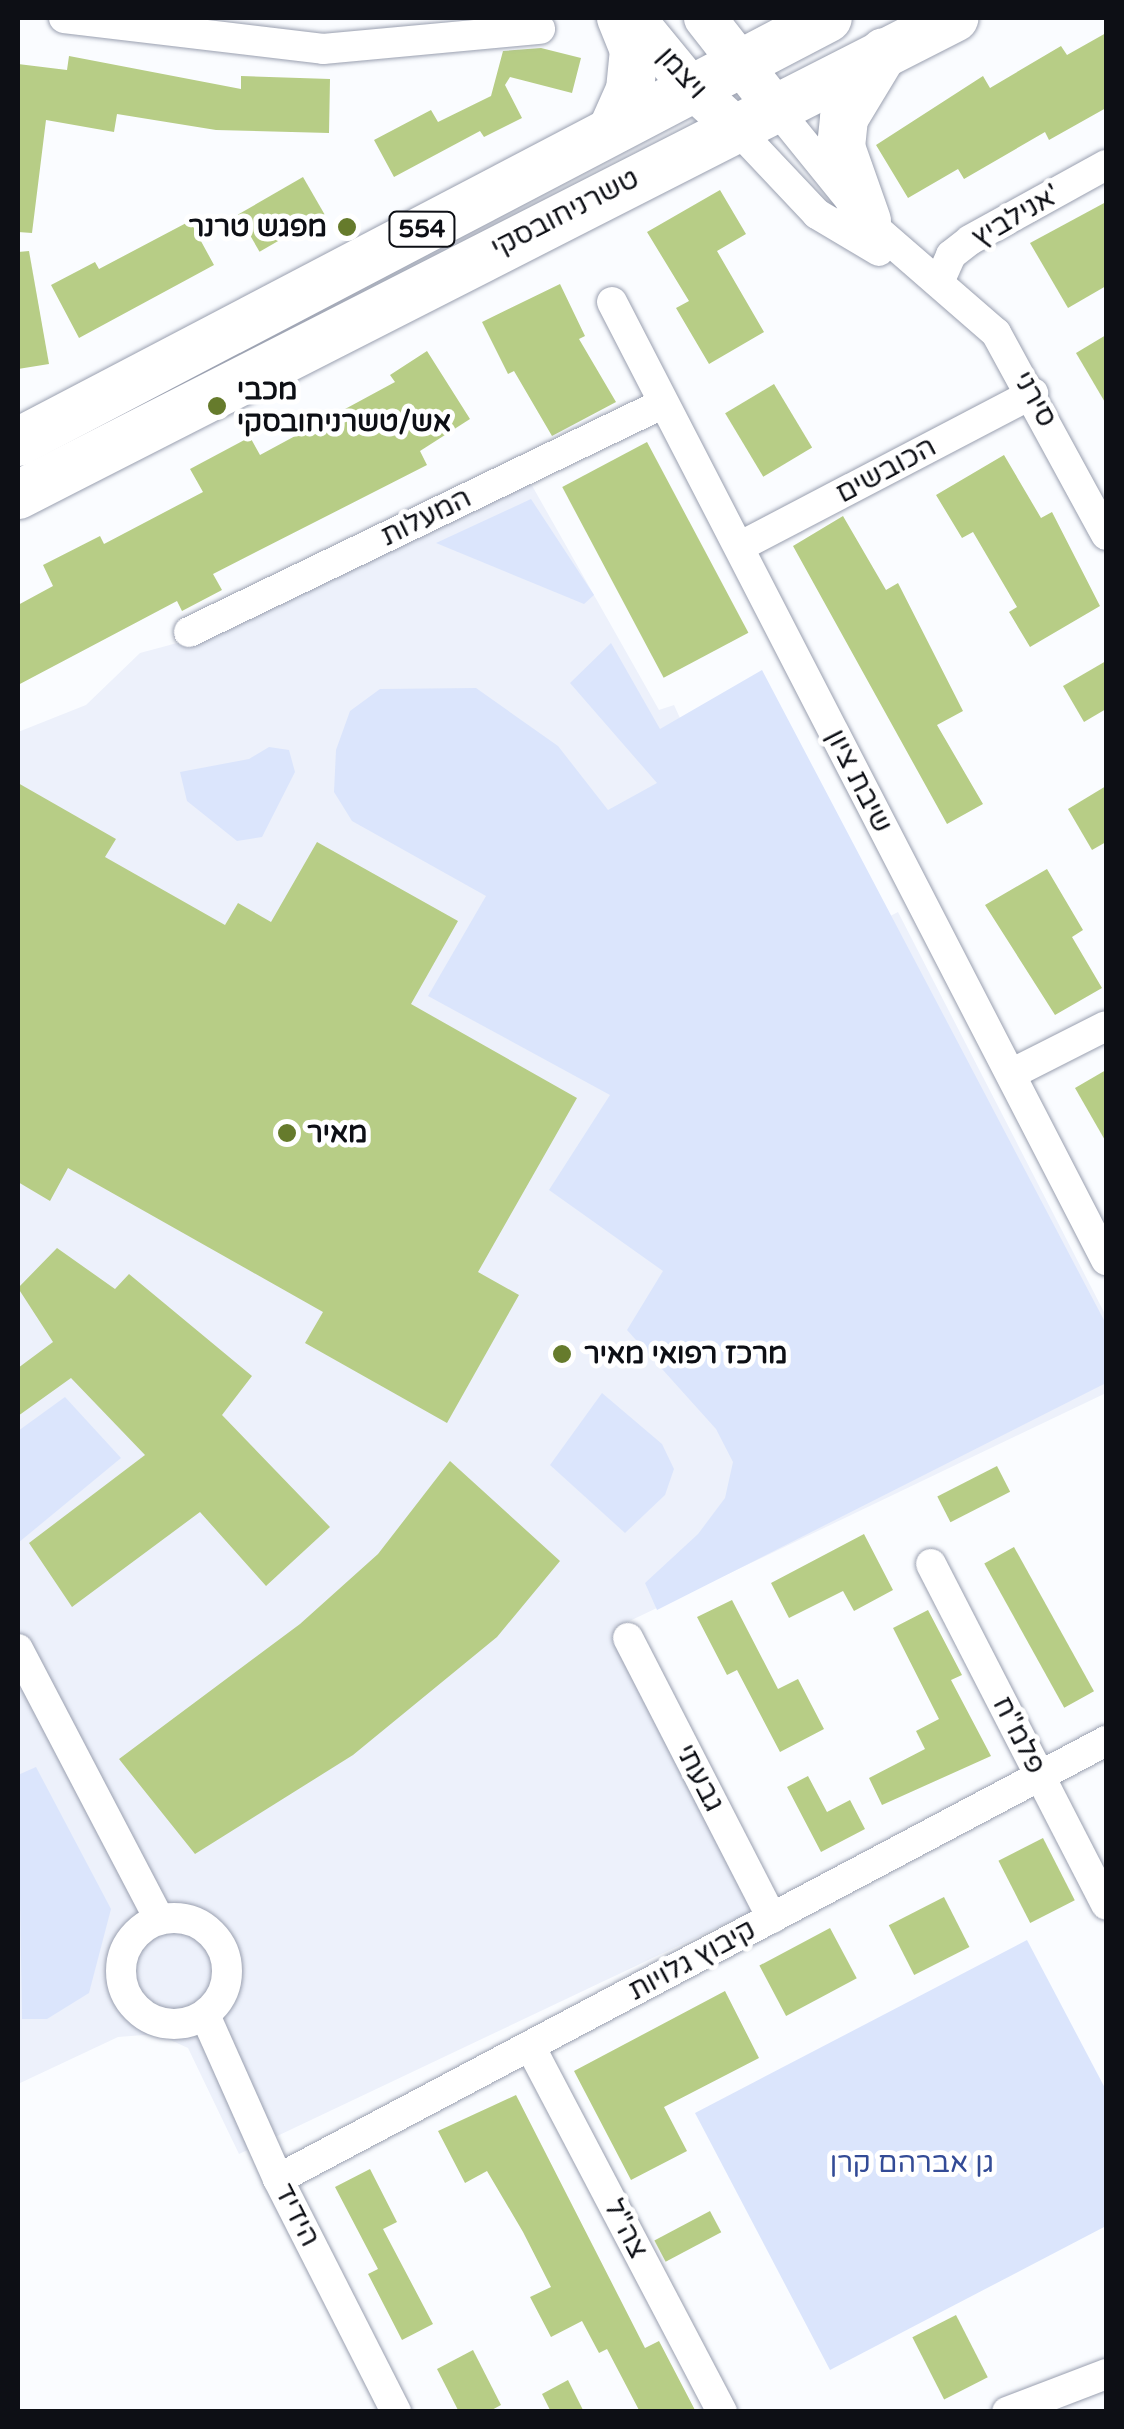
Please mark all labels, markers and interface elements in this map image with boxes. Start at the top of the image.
street label: ויצמן [650,40,714,106]
street label: טשרניחובסקי [485,161,645,265]
street label: אנילביץ' [966,177,1066,255]
road number: 554 [387,209,457,249]
place label: מפגש טרנר [189,210,327,244]
marker: מפגש טרנר [336,216,358,238]
street label: סירני [1006,365,1064,433]
place label: מכבי אש/טשרניחובסקי [237,373,451,439]
marker: מכבי אש/טשרניחובסקי [206,395,228,417]
street label: הכובשים [830,430,942,510]
street label: המעלות [375,481,477,553]
street label: שיבת ציון [819,724,899,838]
place label: מאיר [307,1116,368,1150]
marker: מאיר [276,1122,298,1144]
place label: מרכז רפואי מאיר [584,1337,788,1371]
marker: מרכז רפואי מאיר [549,1341,575,1367]
street label: פלמ"ח [985,1691,1053,1779]
street label: גבעתי [669,1739,731,1817]
street label: קיבוץ גלויות [623,1913,761,2007]
park label: גן אברהם קרן [830,2146,994,2180]
street label: הידיד [267,2178,327,2252]
street label: צה"ל [597,2194,655,2264]

